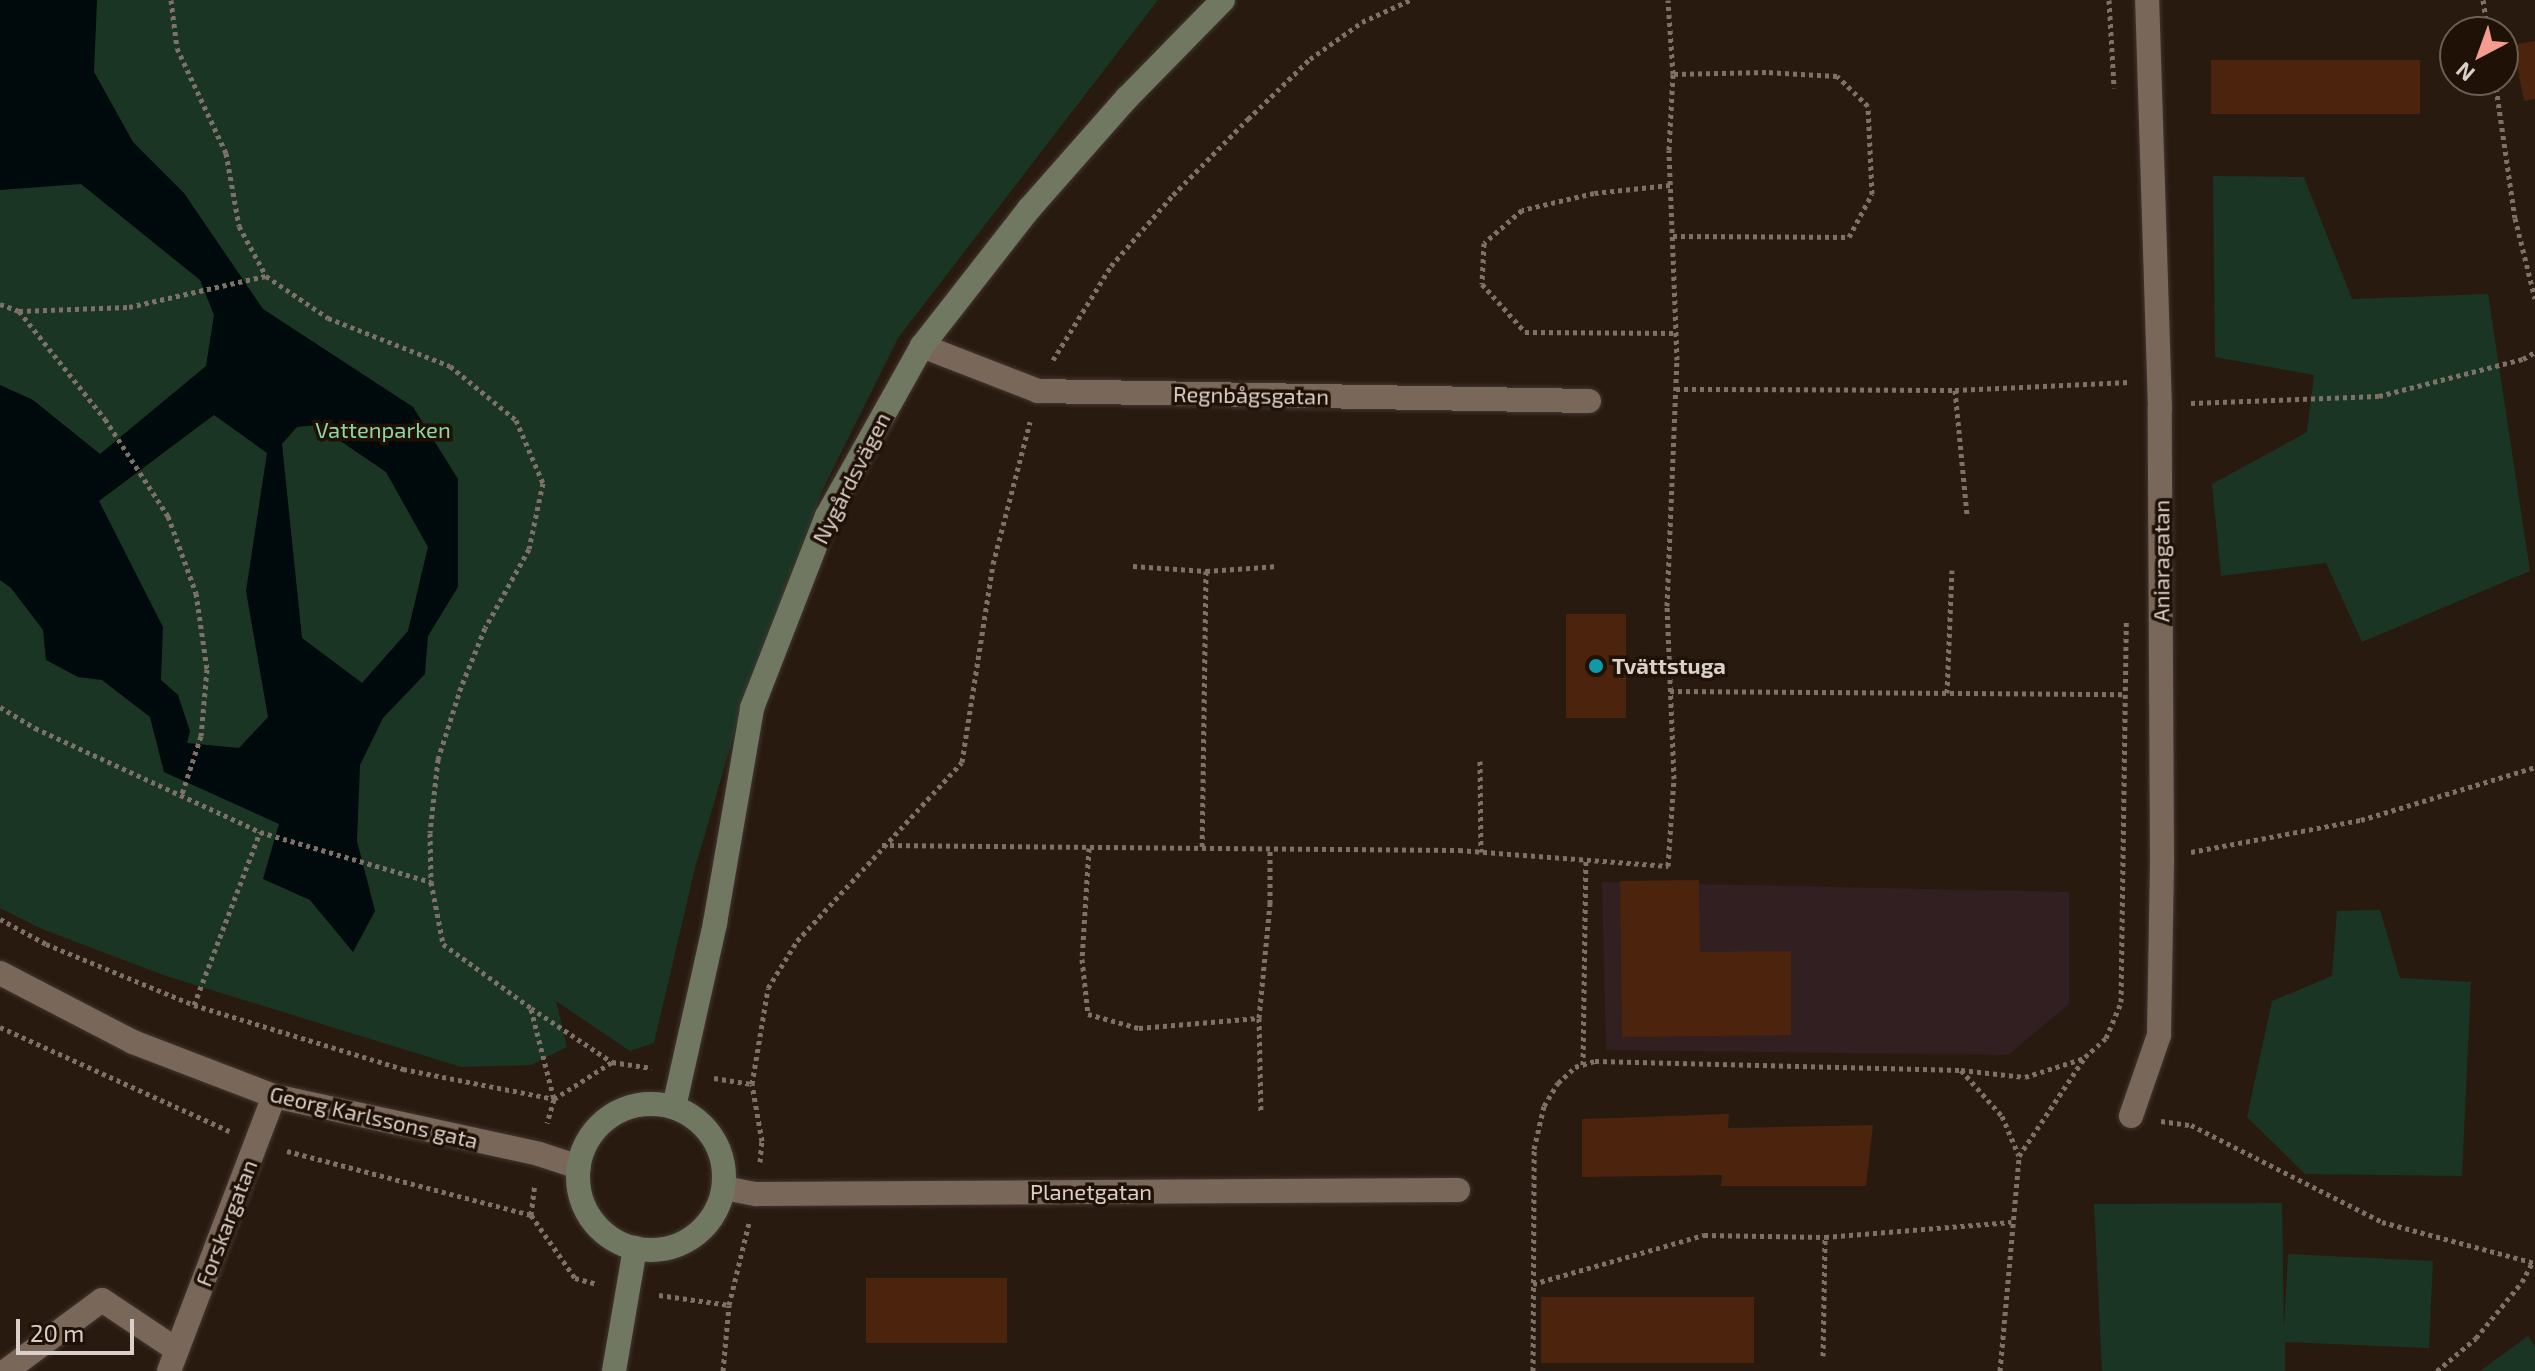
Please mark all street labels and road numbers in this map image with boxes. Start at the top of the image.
street label: Regnbågsgatan [1173,380,1329,410]
street label: Nygårdsvägen [807,408,895,548]
street label: Aniaragatan [2148,500,2174,622]
street label: Georg Karlssons gata [267,1080,481,1154]
street label: Forskargatan [190,1156,262,1290]
street label: Planetgatan [1030,1179,1152,1205]

